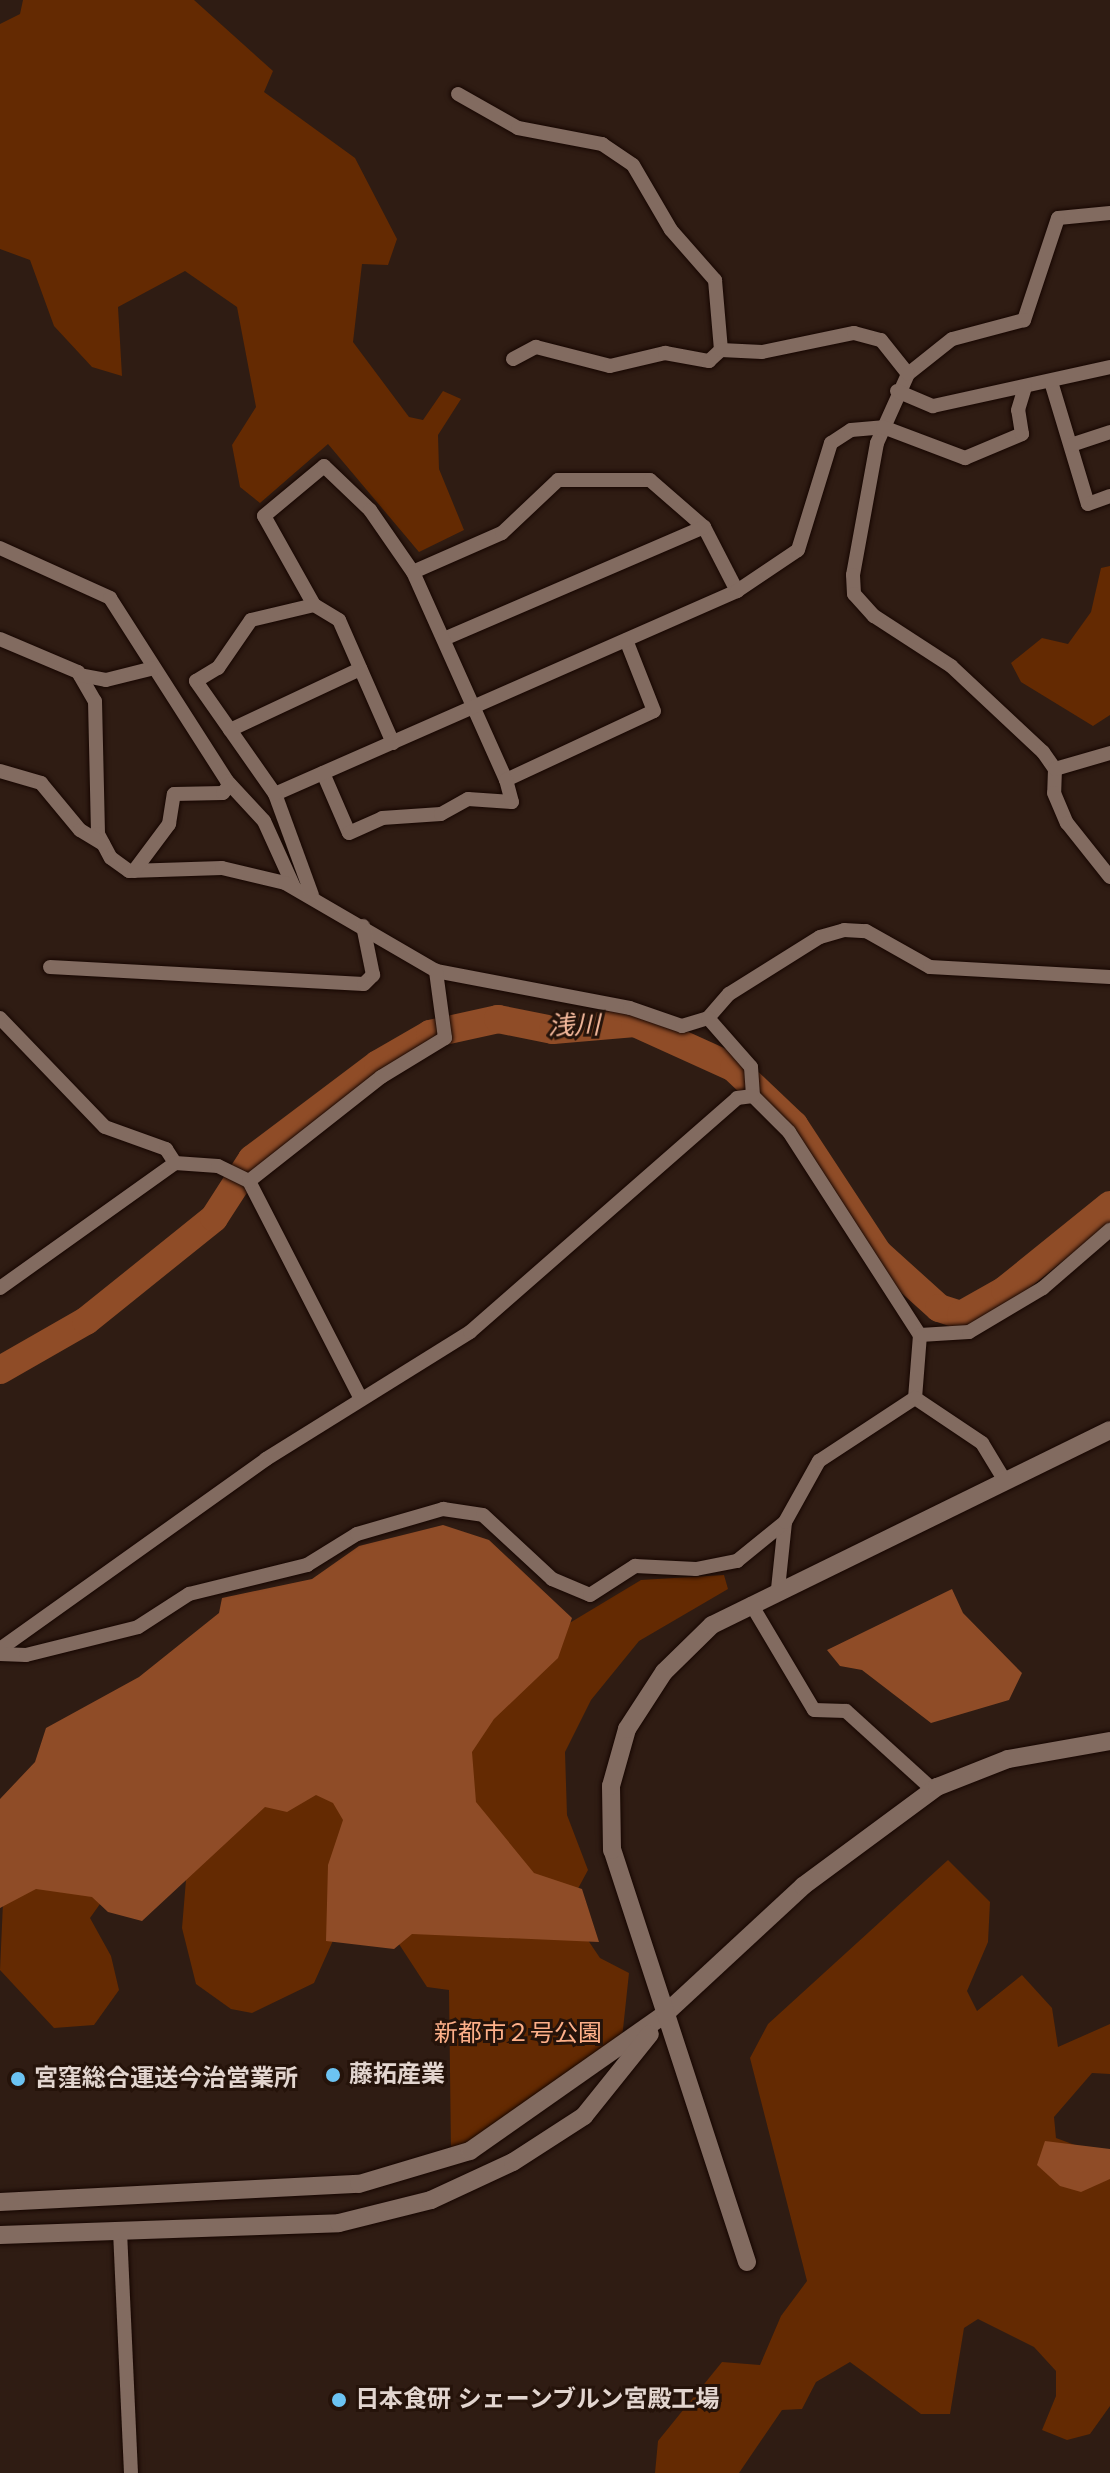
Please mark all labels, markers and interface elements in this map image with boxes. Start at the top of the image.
water label: 浅川 [548,1010,600,1042]
park label: 新都市２号公園 [434,2020,602,2048]
place label: 藤拓産業 [349,2061,445,2089]
place label: 宮窪総合運送今治営業所 [34,2065,298,2093]
marker: 藤拓産業 [324,2066,342,2084]
marker: 宮窪総合運送今治営業所 [9,2070,27,2088]
place label: 日本食研 シェーンブルン宮殿工場 [355,2386,722,2414]
marker: 日本食研 シェーンブルン宮殿工場 [330,2391,348,2409]

